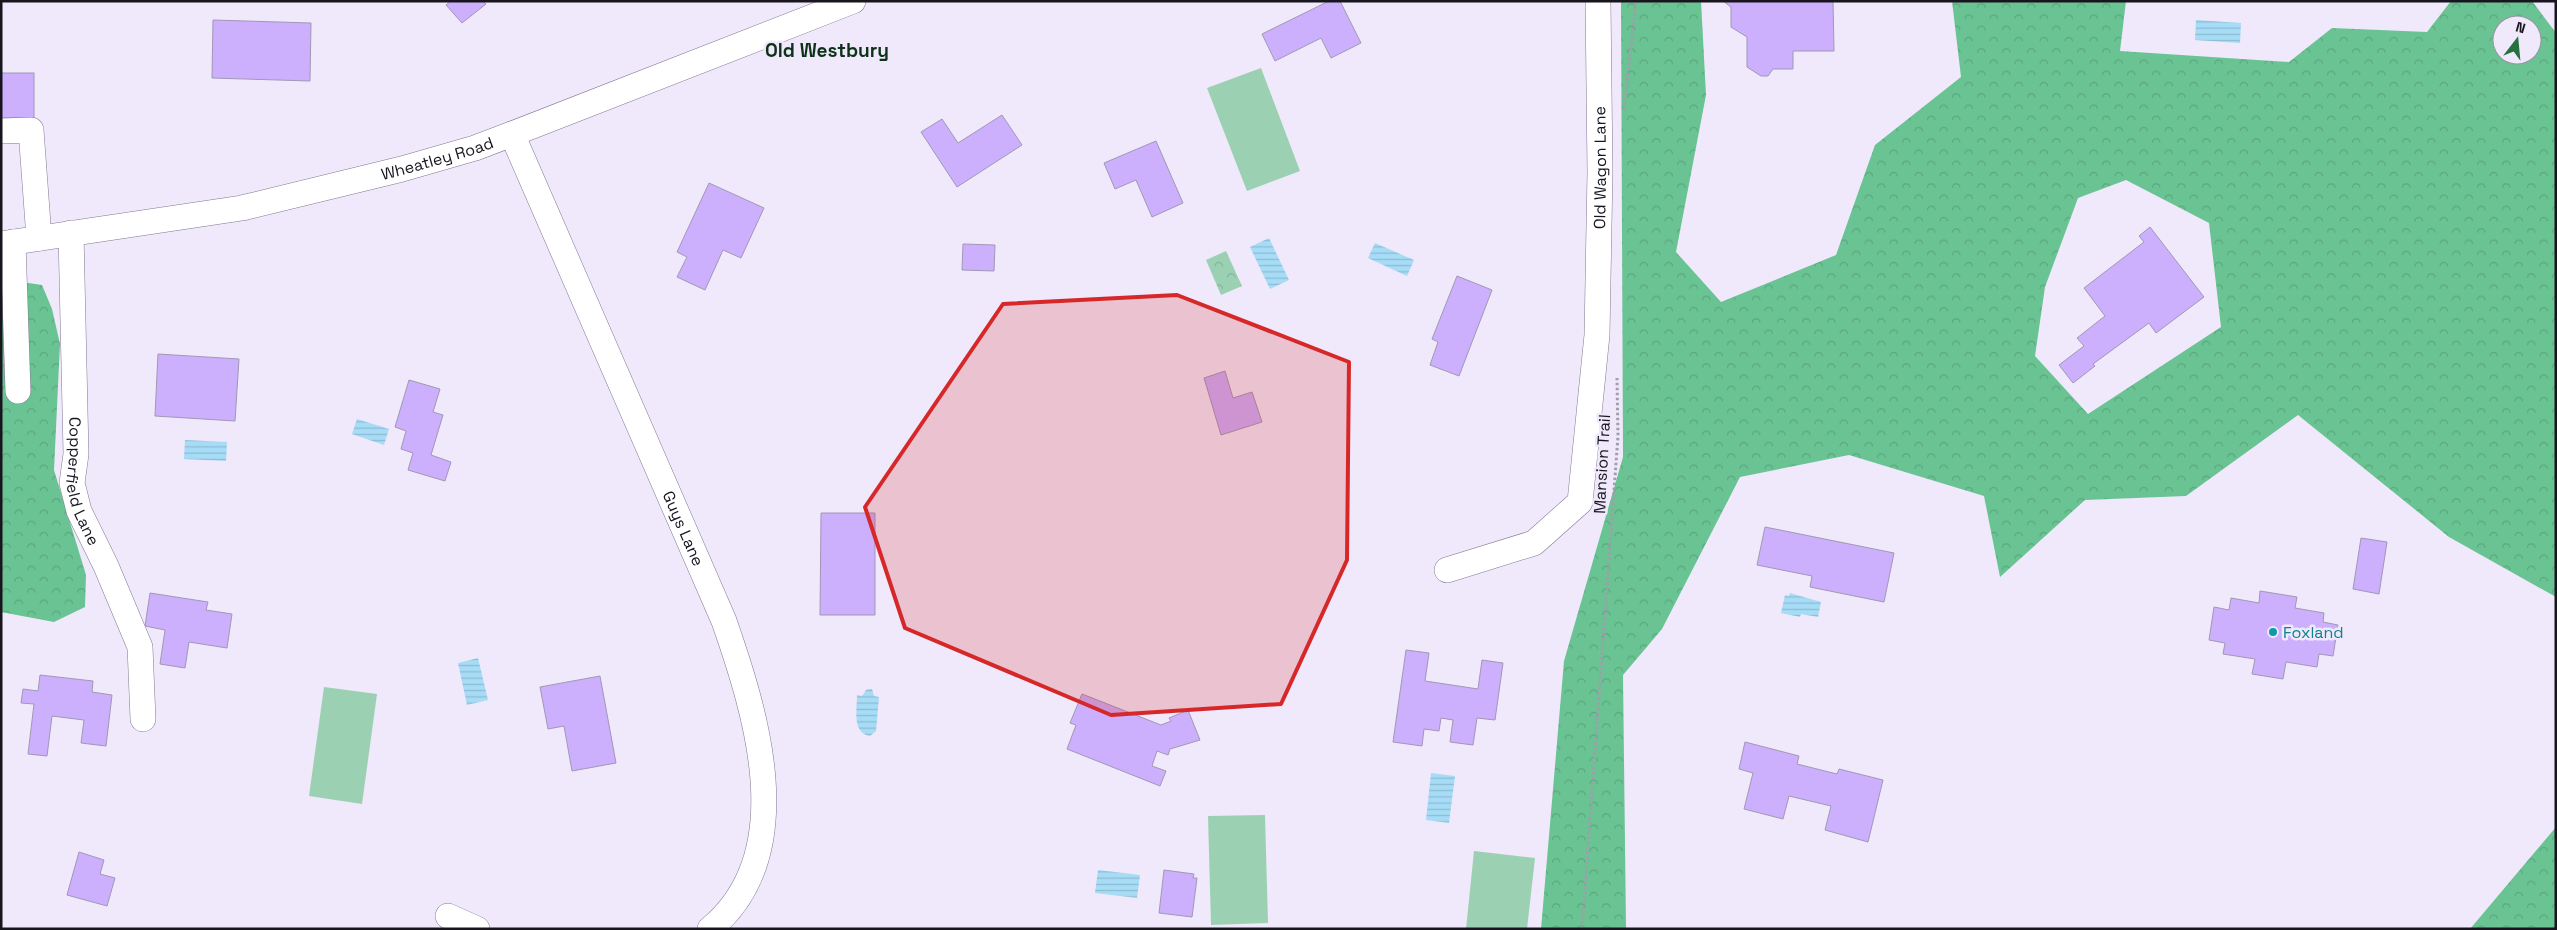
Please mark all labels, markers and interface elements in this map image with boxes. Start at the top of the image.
north arrow [2492,15,2542,65]
text: N [2514,18,2528,37]
district label: Old Westbury [765,38,889,63]
street label: Old Wagon Lane [1588,106,1611,229]
street label: Wheatley Road [379,132,496,184]
street label: Mansion Trail [1589,414,1615,514]
street label: Copperfield Lane [62,417,105,549]
street label: Guys Lane [658,487,709,569]
place label: Foxland [2283,622,2344,643]
marker: Foxland [2267,626,2279,638]

